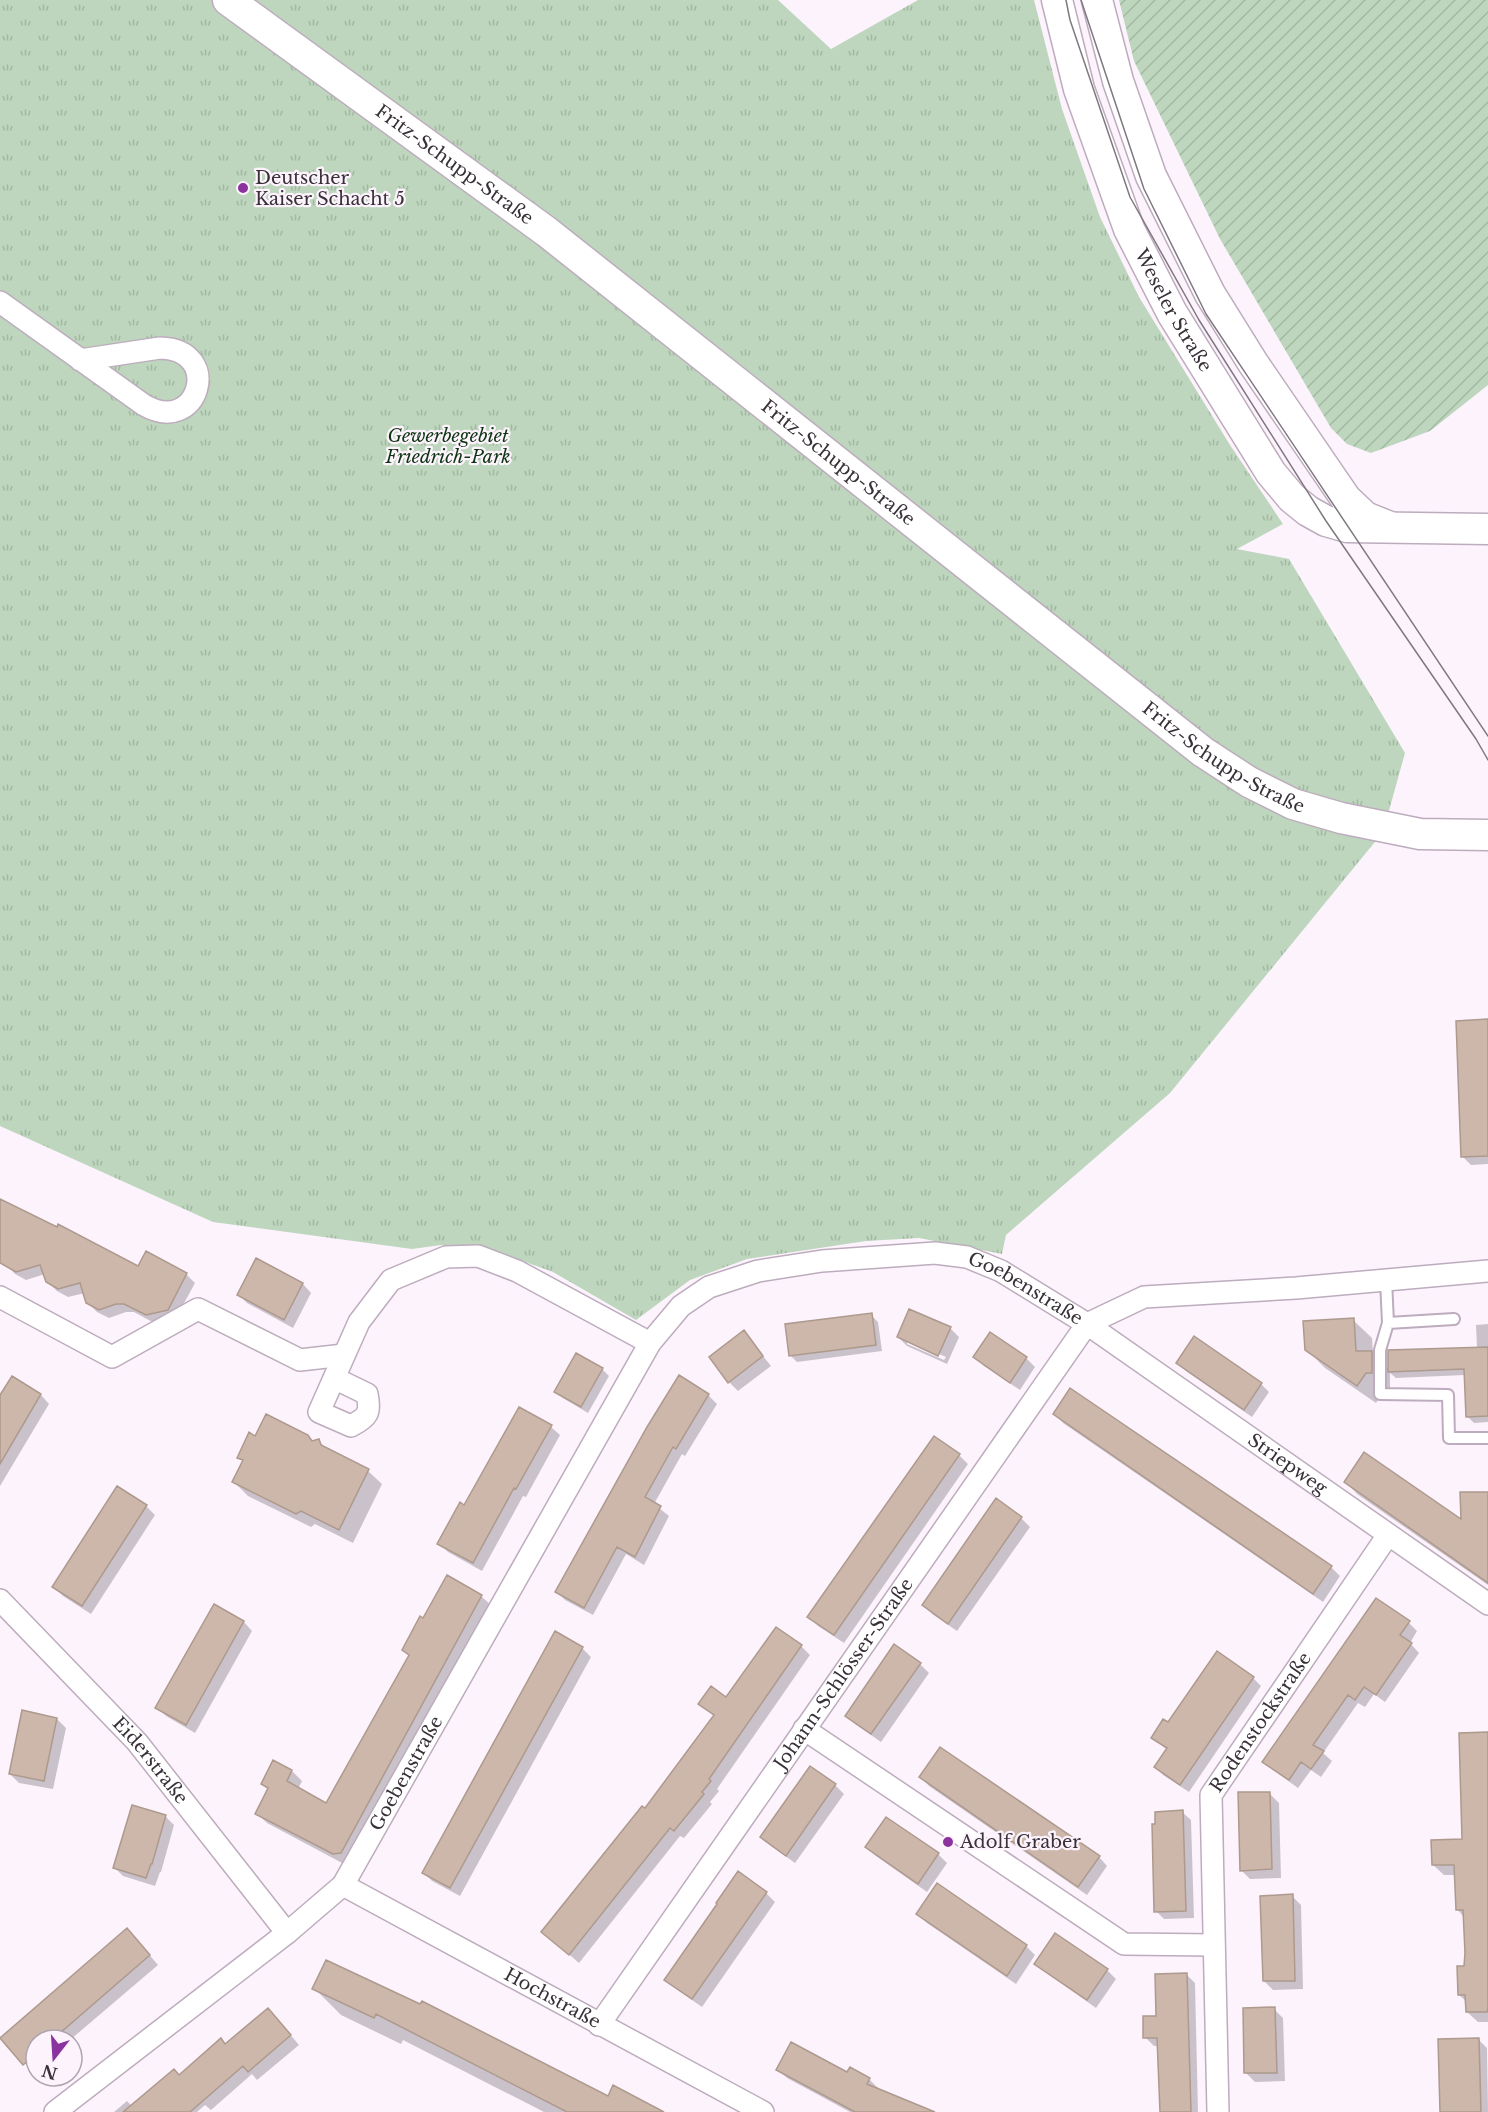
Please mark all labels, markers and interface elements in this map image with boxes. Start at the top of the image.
street label: Fritz-Schupp-Straße [371,100,538,229]
place label: Deutscher Kaiser Schacht 5 [255,167,405,210]
marker: Deutscher Kaiser Schacht 5 [236,181,250,195]
street label: Weseler Straße [1130,244,1217,376]
street label: Fritz-Schupp-Straße [757,395,919,530]
park label: Gewerbegebiet Friedrich-Park [384,425,511,468]
street label: Fritz-Schupp-Straße [1138,697,1307,818]
street label: Goebenstraße [965,1248,1087,1330]
street label: Striepweg [1244,1429,1331,1499]
street label: Johann-Schlösser-Straße [768,1574,918,1775]
street label: Rodenstockstraße [1205,1648,1316,1796]
street label: Eiderstraße [108,1712,193,1809]
street label: Goebenstraße [365,1712,447,1835]
place label: Adolf Graber [959,1831,1081,1853]
marker: Adolf Graber [941,1835,955,1849]
street label: Hochstraße [500,1963,604,2033]
north arrow [24,2028,84,2088]
text: N [39,2061,60,2084]

